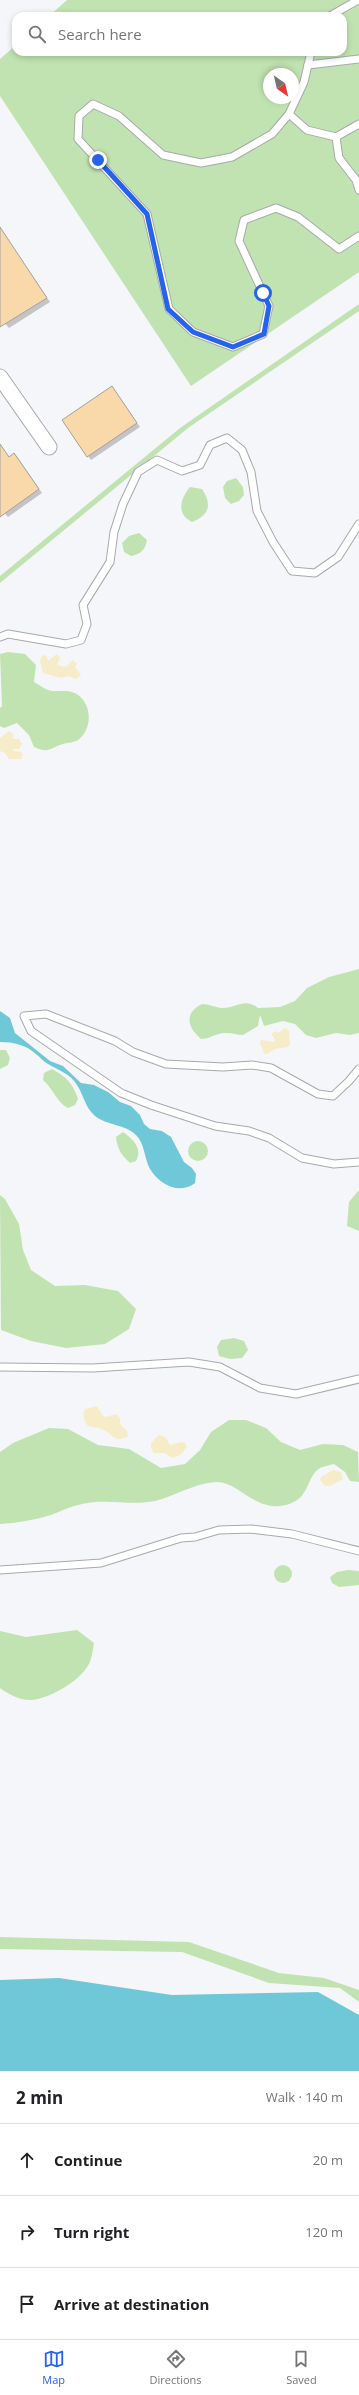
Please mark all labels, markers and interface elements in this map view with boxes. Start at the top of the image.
search box [12,12,347,56]
icon: search [26,23,48,45]
text: Search here [58,24,142,44]
north arrow [263,68,299,104]
route end [89,151,107,169]
route start [254,284,272,302]
text: 2 min [16,2086,63,2109]
text: Walk · 140 m [266,2088,343,2106]
icon: ahead [16,2149,38,2171]
text: Continue [54,2150,122,2170]
text: 20 m [313,2151,343,2169]
icon: right [16,2221,38,2243]
text: Turn right [54,2222,129,2242]
text: 120 m [305,2223,343,2241]
icon: arrive [16,2293,38,2315]
text: Arrive at destination [54,2294,209,2314]
tab: Map [42,2348,65,2387]
tab: Directions [150,2348,202,2387]
tab: Saved [286,2348,317,2387]

